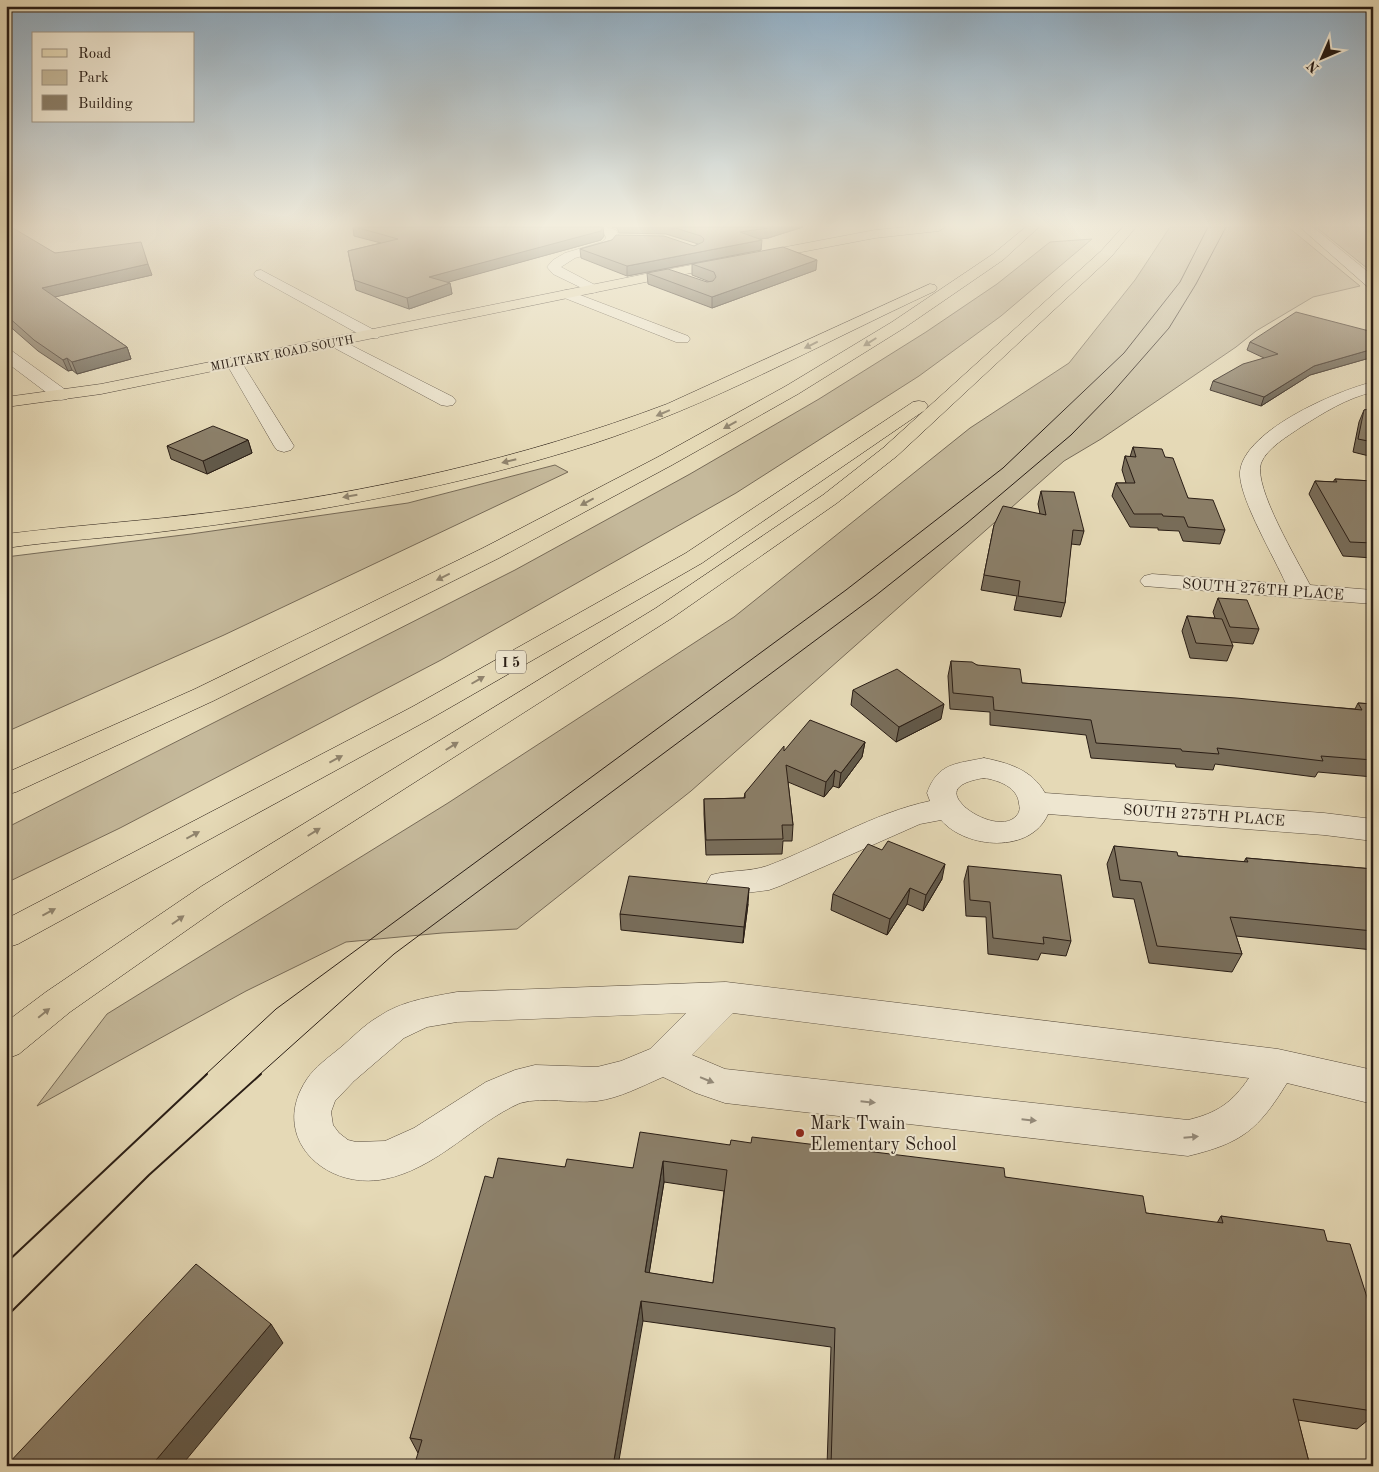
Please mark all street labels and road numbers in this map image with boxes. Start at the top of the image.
street label: MILITARY ROAD SOUTH [210,334,355,374]
street label: SOUTH 276TH PLACE [1182,577,1344,604]
road number: I 5 [496,650,526,674]
street label: SOUTH 275TH PLACE [1123,803,1285,830]

